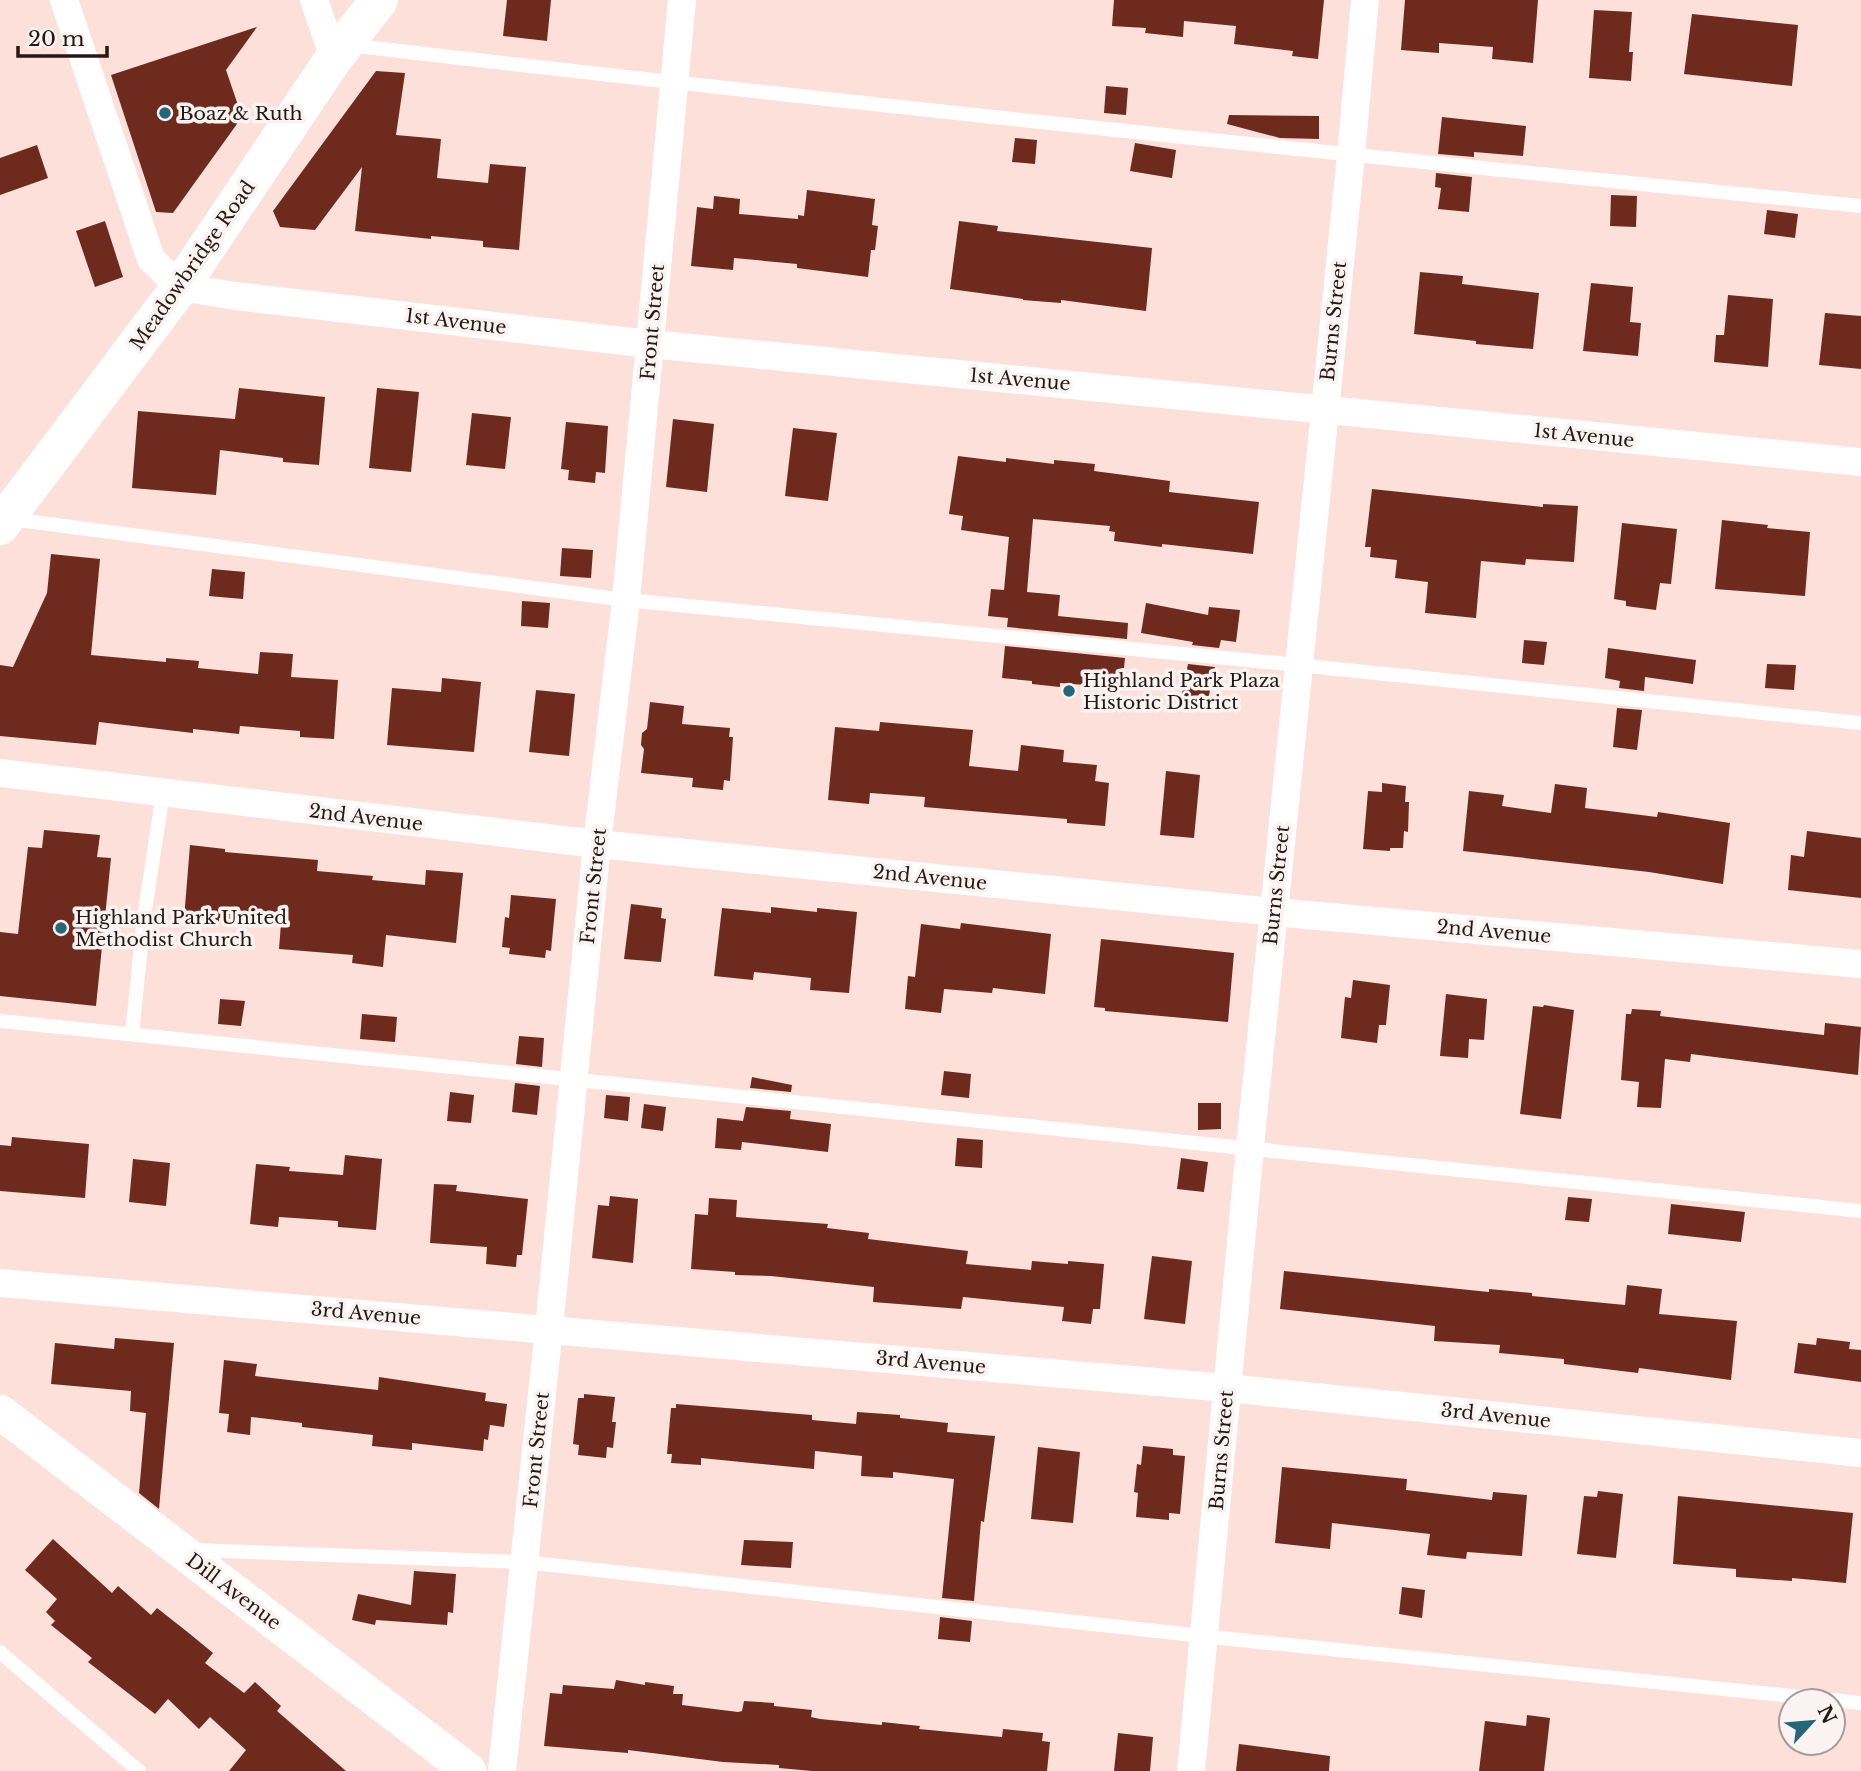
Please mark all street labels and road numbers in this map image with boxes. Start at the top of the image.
street label: Meadowbridge Road [125,176,260,354]
street label: Burns Street [1316,259,1351,382]
street label: Front Street [636,262,669,381]
street label: 1st Avenue [404,304,508,339]
street label: 1st Avenue [968,364,1071,395]
street label: 1st Avenue [1532,419,1636,452]
street label: 2nd Avenue [308,799,424,836]
street label: Burns Street [1259,823,1294,946]
street label: Front Street [576,826,611,945]
street label: 2nd Avenue [872,860,988,895]
street label: 2nd Avenue [1436,915,1552,948]
street label: 3rd Avenue [310,1297,422,1330]
street label: 3rd Avenue [875,1346,987,1379]
street label: Burns Street [1205,1388,1238,1511]
street label: Front Street [519,1390,554,1509]
street label: 3rd Avenue [1440,1398,1552,1433]
street label: Dill Avenue [182,1548,286,1634]

